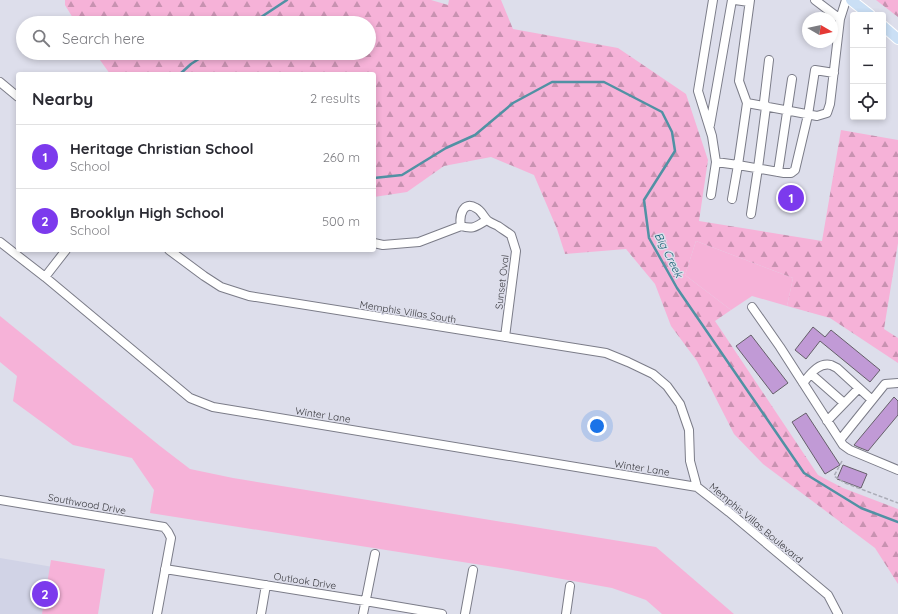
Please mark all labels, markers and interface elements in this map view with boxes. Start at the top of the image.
north arrow [802,12,838,48]
map controls [850,12,886,120]
button: + [850,12,886,48]
search box [16,16,376,60]
icon: search [30,27,52,49]
text: Search here [62,29,145,48]
button: − [850,48,886,84]
button: locate [850,84,886,120]
text: Nearby [32,88,93,109]
text: 2 results [310,90,360,106]
text: Heritage Christian School [70,139,254,158]
text: 1 [42,149,48,165]
text: 260 m [323,149,360,165]
text: School [70,158,110,174]
pin: 1 [778,183,804,213]
text: Brooklyn High School [70,203,224,222]
text: 2 [41,213,49,229]
text: 500 m [322,213,360,229]
text: School [70,222,110,238]
water label: Big Creek [652,230,687,281]
street label: Sunset Oval [492,254,512,310]
street label: Memphis Villas South [359,298,457,326]
street label: Winter Lane [294,404,352,426]
your location [587,416,607,436]
street label: Winter Lane [613,457,671,479]
street label: Memphis Villas Boulevard [707,480,805,566]
street label: Southwood Drive [47,491,127,517]
street label: Outlook Drive [273,570,338,592]
pin: 2 [32,579,58,609]

